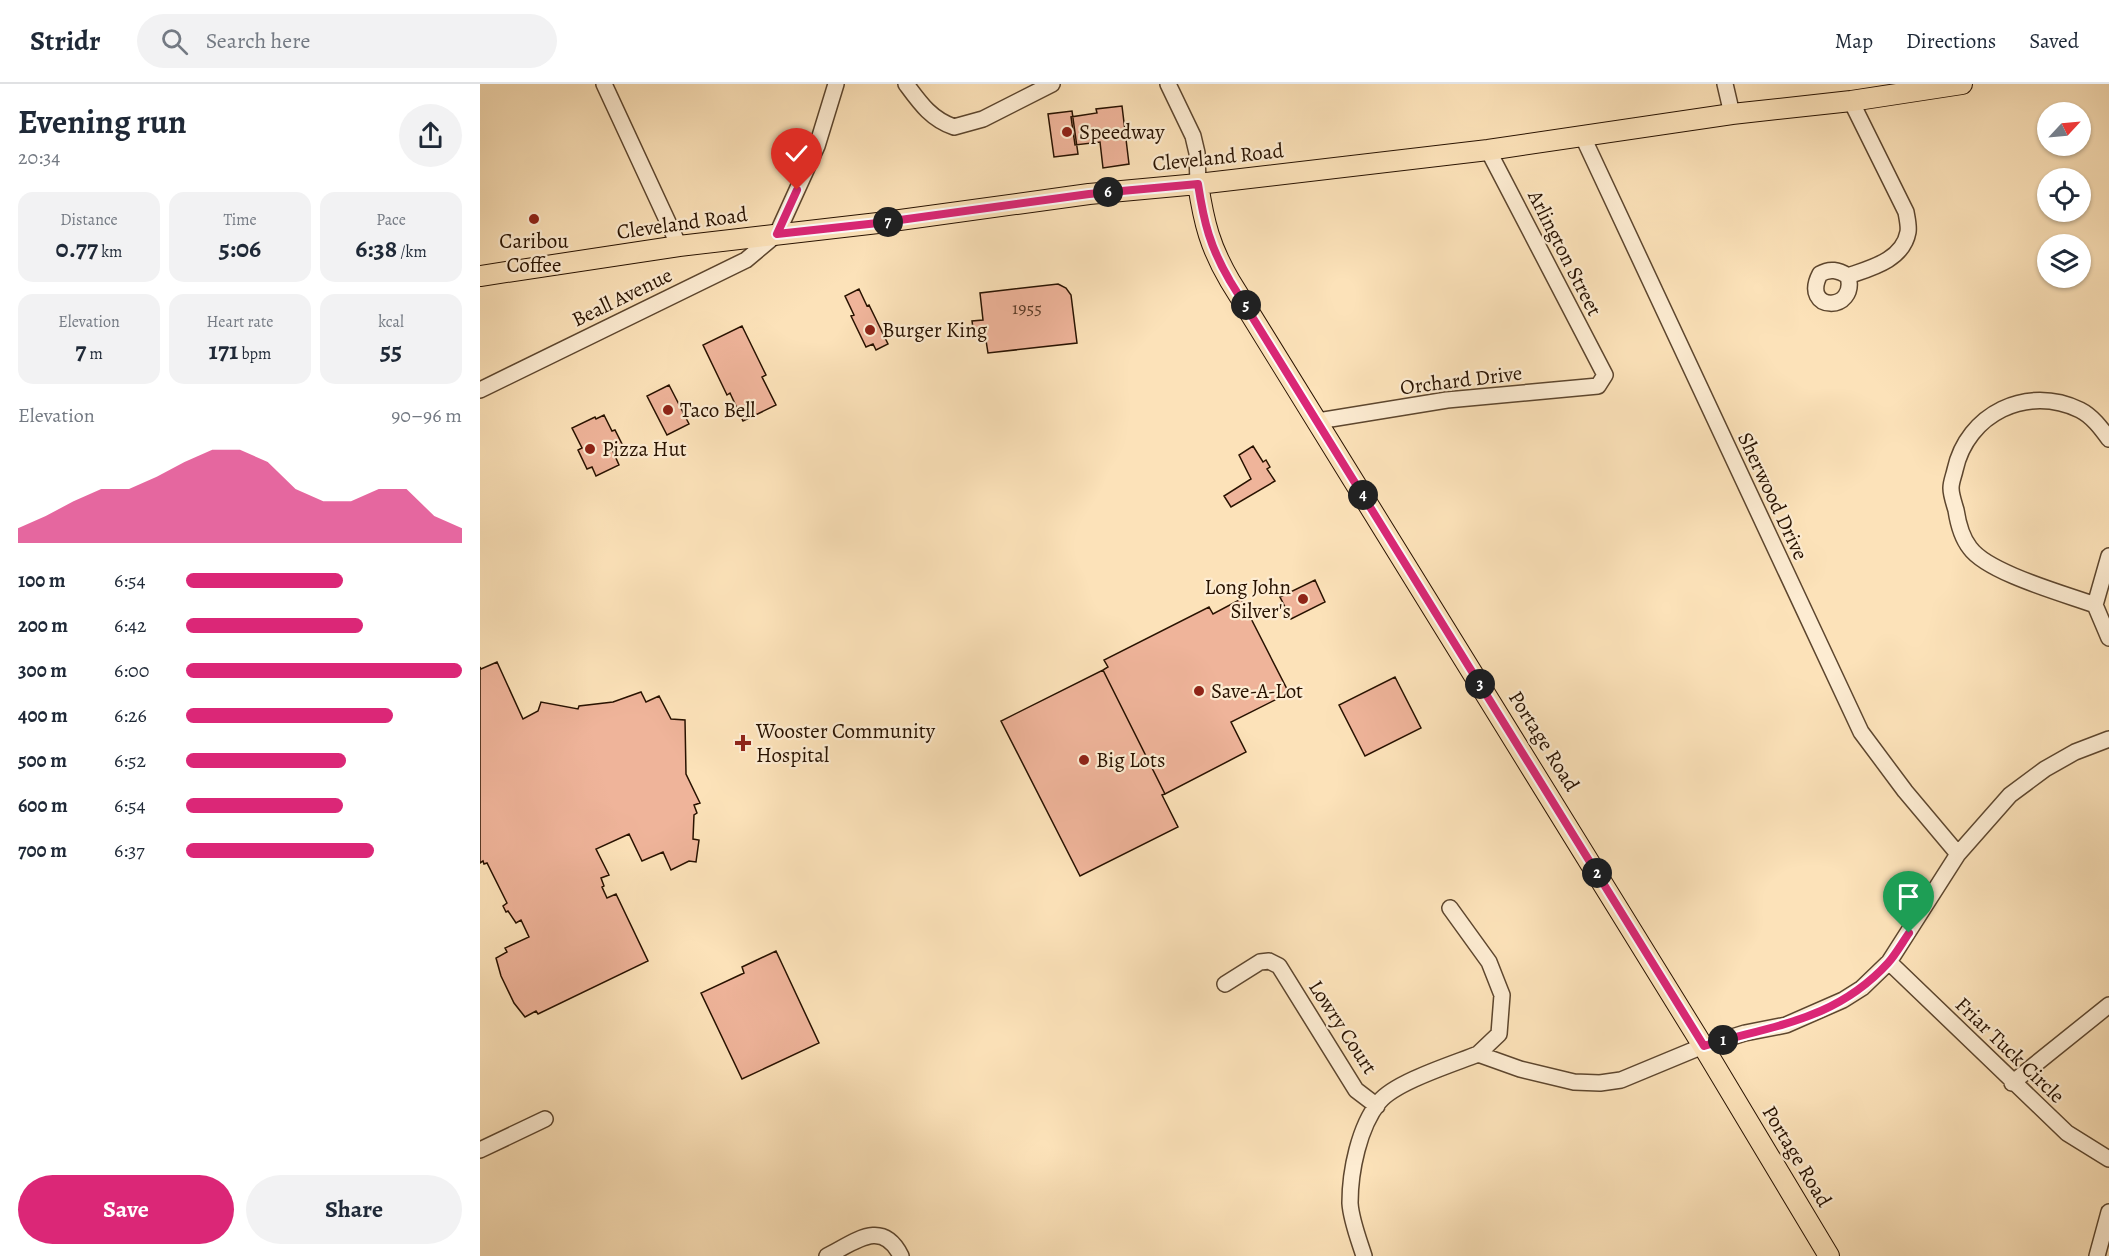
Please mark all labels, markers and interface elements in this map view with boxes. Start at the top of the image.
search box [137,14,557,68]
text: Stridr [30,22,101,60]
icon: search [158,25,191,58]
text: Search here [206,26,310,56]
text: Map [1835,27,1873,55]
text: Directions [1906,27,1996,55]
text: Saved [2029,27,2079,55]
text: Evening run [18,99,187,144]
north arrow [2037,102,2091,156]
map controls [2037,102,2091,288]
button: share [399,104,462,167]
place label: Speedway [1079,118,1165,146]
marker: Speedway [1060,125,1074,139]
pin [771,128,822,190]
street label: Cleveland Road [1151,136,1286,178]
icon: check [780,137,813,170]
text: 20:34 [18,144,60,171]
button: locate [2037,168,2091,222]
pin: 6 [1093,177,1123,207]
text: 6 [1104,181,1112,203]
street label: Arlington Street [1521,184,1609,321]
street label: Cleveland Road [615,200,750,246]
pin: 7 [873,207,903,237]
text: Distance [60,209,118,231]
text: Time [223,209,257,231]
text: Pace [376,209,406,231]
text: 7 [885,211,891,233]
marker: Caribou Coffee [527,212,541,226]
place label: Caribou Coffee [499,227,569,279]
text: 0.77 [56,231,98,266]
text: 5:06 [219,231,261,266]
text: 6:38 [355,231,397,266]
button: layers [2037,234,2091,288]
text: km [98,241,122,263]
text: /km [397,241,427,263]
street label: Beall Avenue [567,261,677,333]
pin: 5 [1231,290,1261,320]
text: 5 [1243,294,1249,316]
house number: 1955 [1012,296,1042,320]
text: Elevation [58,311,120,333]
text: Heart rate [207,311,273,333]
text: kcal [378,311,404,333]
place label: Burger King [882,316,988,344]
marker: Burger King [863,323,877,337]
text: 7 [75,333,86,368]
text: 171 [209,333,238,368]
text: 55 [380,333,402,368]
text: m [86,343,103,365]
text: bpm [238,343,271,365]
street label: Orchard Drive [1398,359,1524,401]
place label: Taco Bell [680,396,755,424]
text: Elevation [18,402,95,429]
text: 90–96 m [391,402,462,429]
marker: Taco Bell [661,403,675,417]
street label: Sherwood Drive [1731,428,1815,564]
place label: Pizza Hut [602,435,687,463]
marker: Pizza Hut [583,442,597,456]
pin: 4 [1348,480,1378,510]
text: 4 [1359,484,1367,506]
text: 100 m [18,567,66,594]
text: 6:54 [114,567,146,594]
place label: Long John Silver's [1205,573,1291,625]
marker: Long John Silver's [1296,592,1310,606]
text: 200 m [18,612,68,639]
text: 6:42 [114,612,147,639]
text: 300 m [18,657,67,684]
text: 6:00 [114,657,149,684]
pin: 3 [1465,669,1495,699]
text: 3 [1477,673,1483,695]
place label: Save-A-Lot [1211,677,1303,705]
marker: Save-A-Lot [1192,684,1206,698]
street label: Portage Road [1502,685,1586,797]
text: 400 m [18,702,68,729]
text: 6:26 [114,702,147,729]
place label: Wooster Community Hospital [755,717,936,769]
marker: Wooster Community Hospital [734,734,752,752]
place label: Big Lots [1096,746,1165,774]
text: 500 m [18,747,67,774]
text: 6:52 [114,747,146,774]
marker: Big Lots [1077,753,1091,767]
text: 600 m [18,792,68,819]
text: 6:54 [114,792,146,819]
text: 700 m [18,837,67,864]
text: 6:37 [114,837,145,864]
pin: 2 [1582,858,1612,888]
text: 2 [1593,862,1601,884]
pin [1883,871,1934,933]
icon: arrive [1892,880,1925,913]
street label: Lowry Court [1302,975,1384,1080]
street label: Friar Tuck Circle [1949,991,2071,1109]
pin: 1 [1708,1025,1738,1055]
text: 1 [1720,1029,1726,1051]
street label: Portage Road [1756,1100,1839,1213]
button: Save [18,1175,234,1244]
button: Share [246,1175,462,1244]

